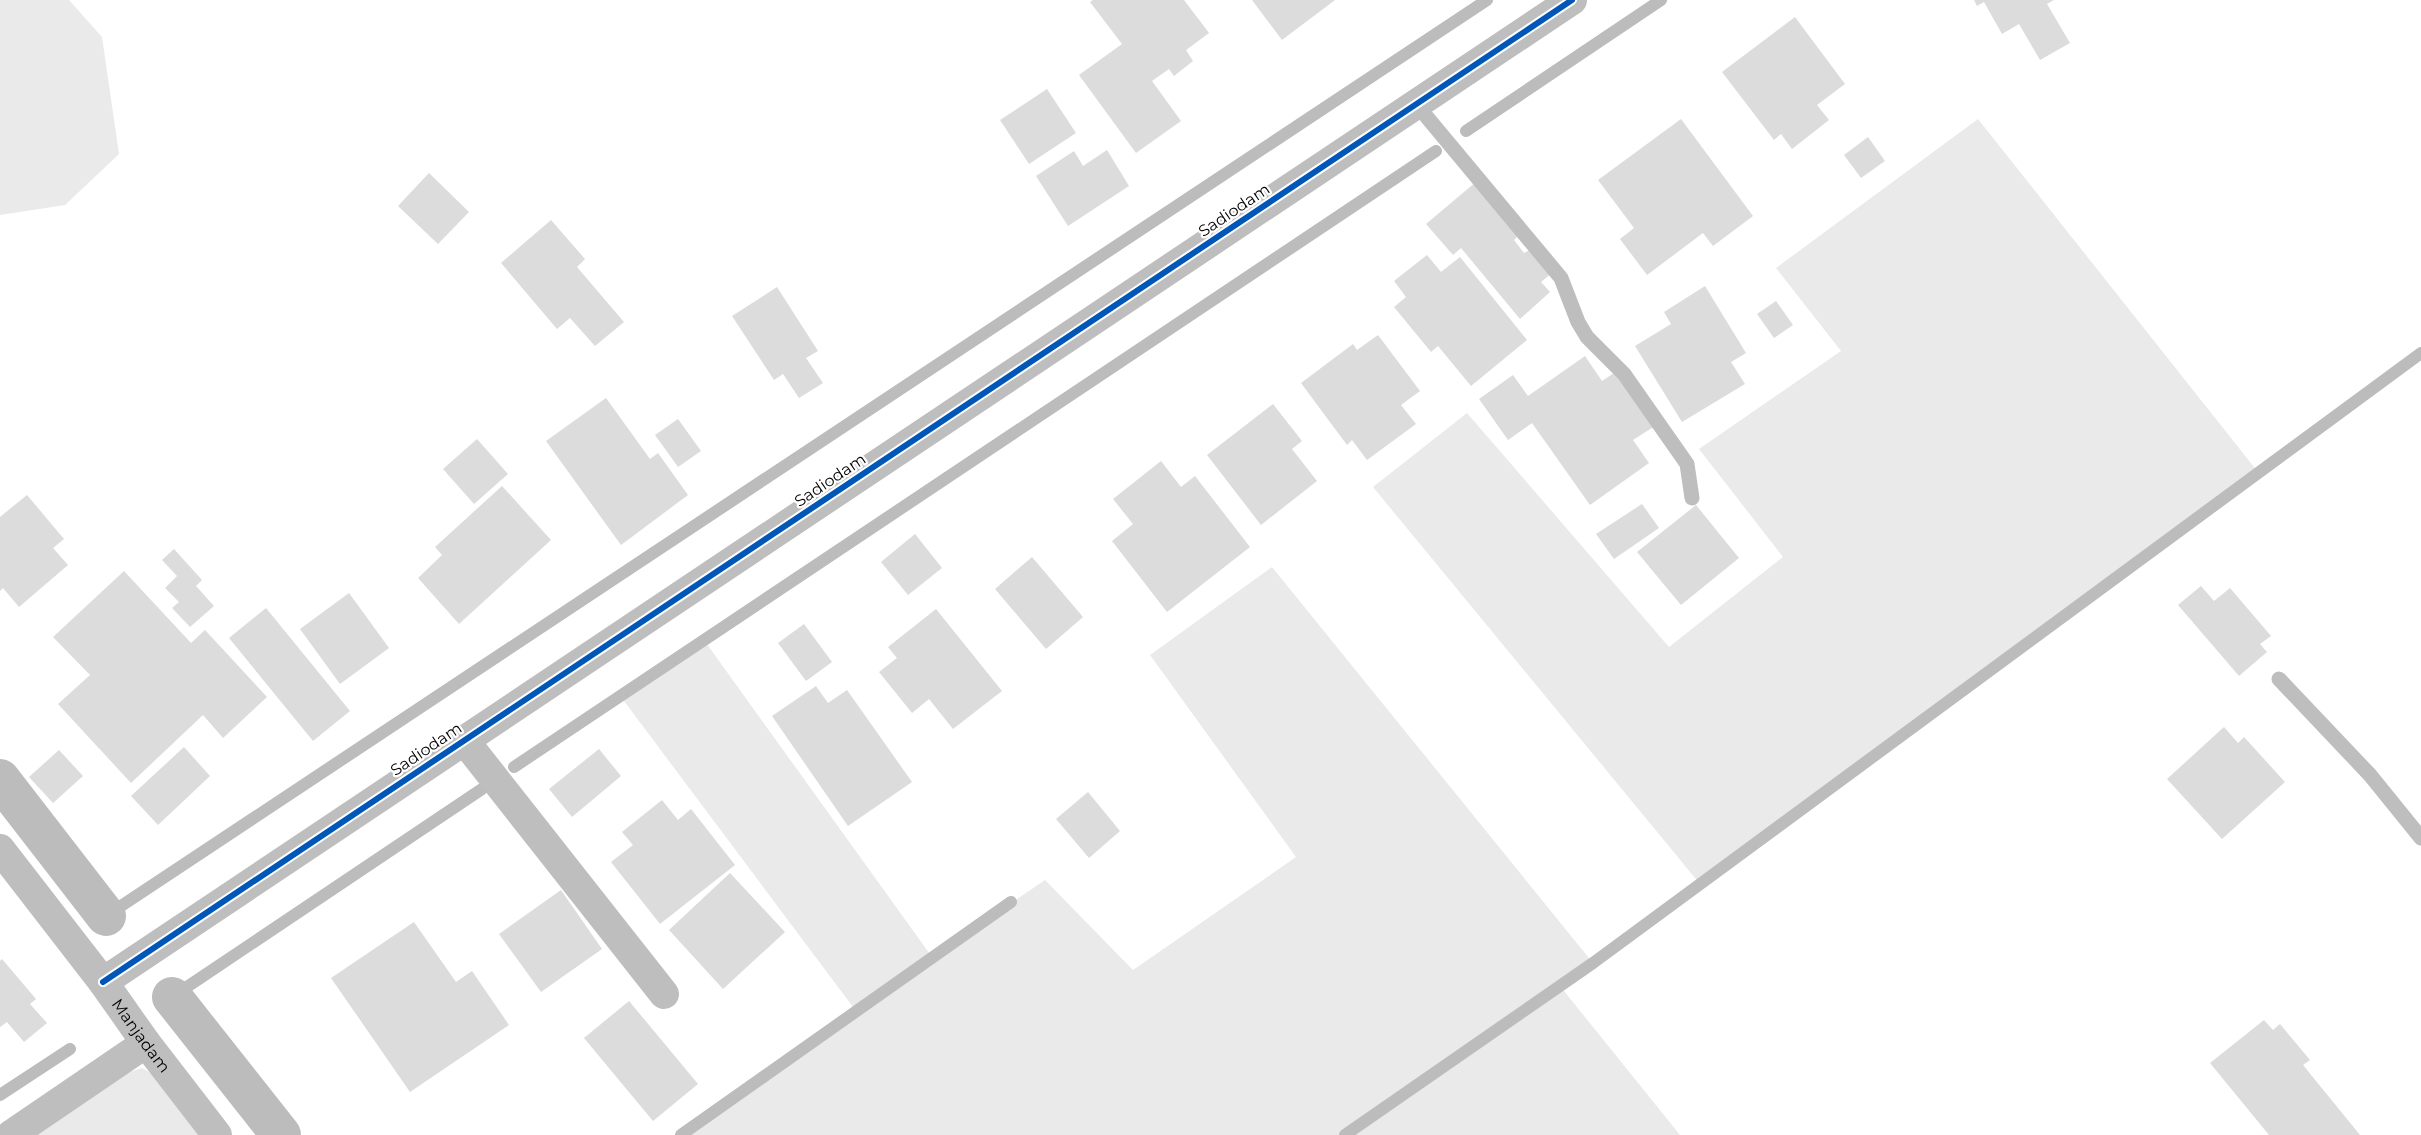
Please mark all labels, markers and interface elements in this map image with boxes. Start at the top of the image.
street label: Sadiodam [1195,179,1273,241]
street label: Sadiodam [791,449,869,511]
street label: Sadiodam [387,718,465,780]
street label: Manjadam [108,995,175,1076]

